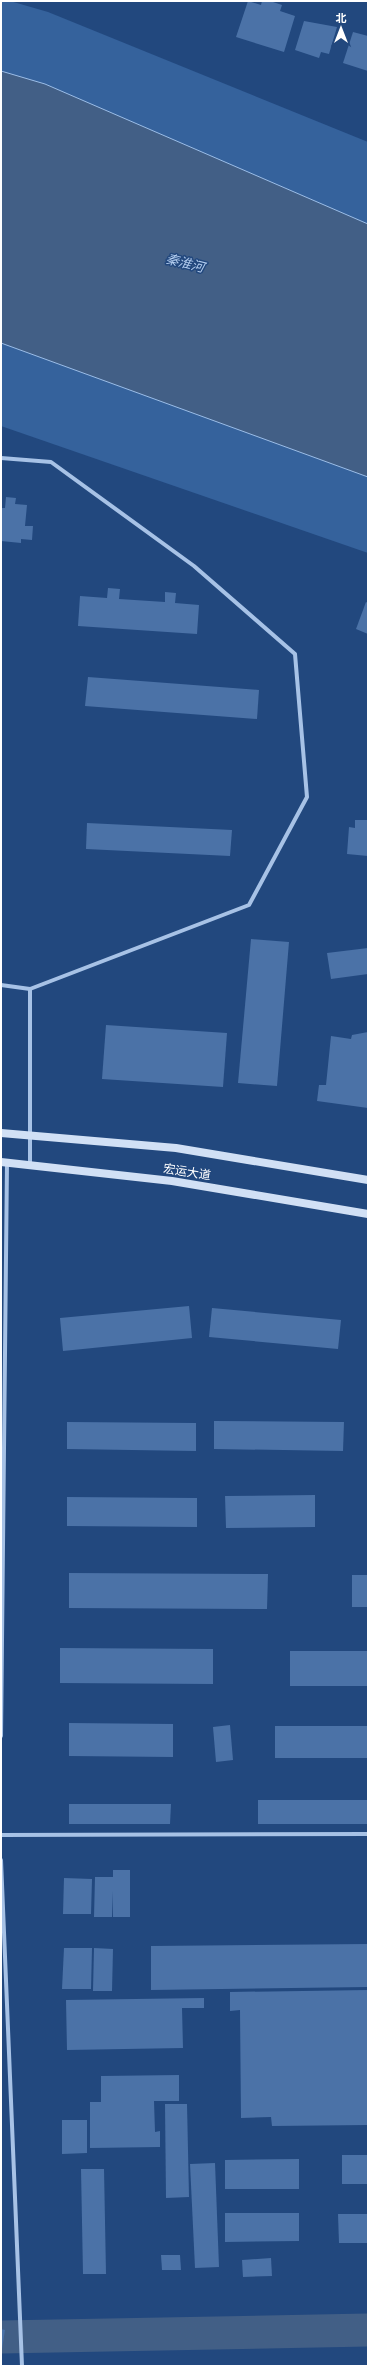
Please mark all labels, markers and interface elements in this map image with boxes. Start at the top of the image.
north arrow [321,8,361,48]
text: 北 [336,12,347,25]
water label: 秦淮河 [164,251,209,276]
street label: 宏运大道 [162,1161,212,1183]

